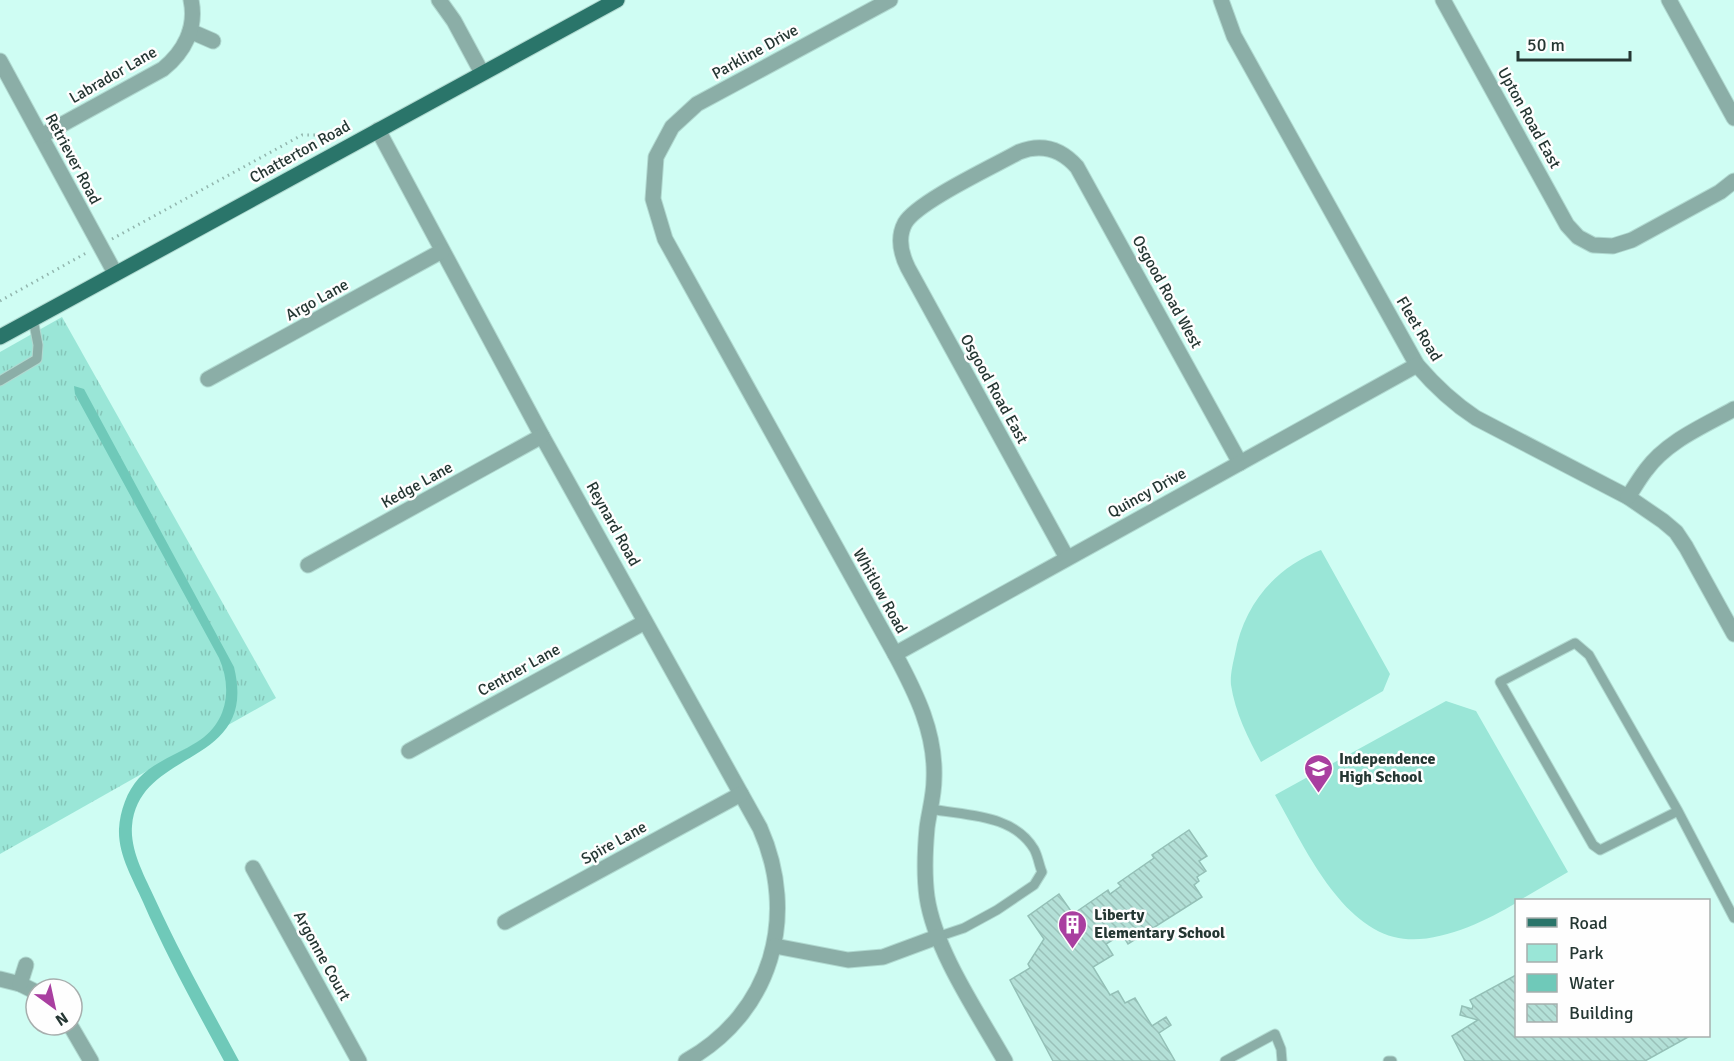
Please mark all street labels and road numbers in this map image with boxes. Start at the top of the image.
street label: Parkline Drive [708,20,802,84]
street label: Labrador Lane [66,42,160,108]
street label: Upton Road East [1493,64,1565,172]
street label: Retriever Road [41,110,105,208]
street label: Chatterton Road [246,116,354,188]
street label: Osgood Road West [1128,232,1206,352]
street label: Argo Lane [282,275,352,325]
street label: Fleet Road [1392,293,1446,365]
street label: Osgood Road East [956,331,1033,448]
street label: Kedge Lane [378,457,456,513]
street label: Quincy Drive [1104,463,1190,523]
street label: Reynard Road [582,478,644,570]
street label: Whitlow Road [848,545,912,637]
street label: Centner Lane [474,639,564,701]
street label: Spire Lane [578,817,650,869]
street label: Argonne Court [289,908,355,1005]

